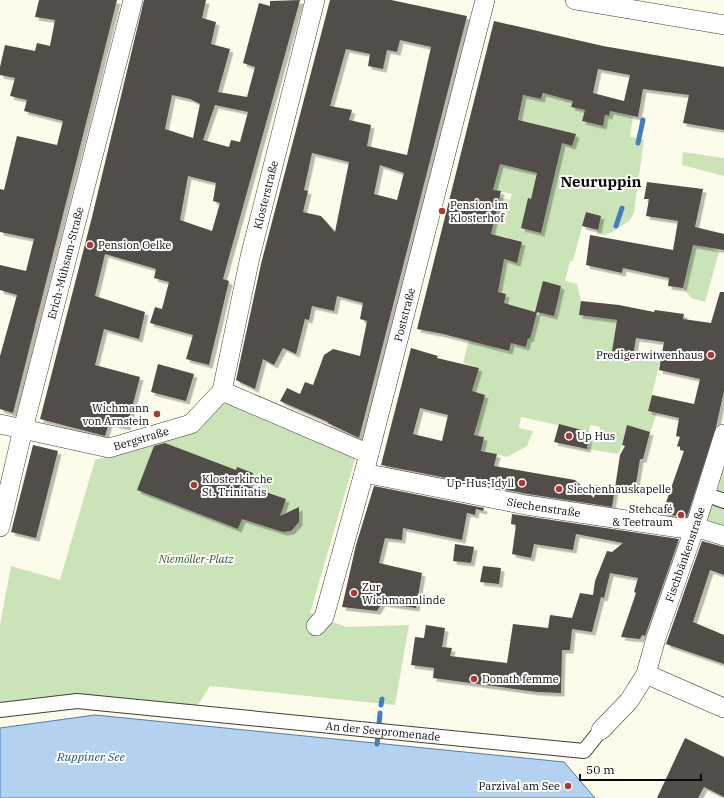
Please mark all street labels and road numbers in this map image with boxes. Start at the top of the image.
street label: Klosterstraße [250,159,281,231]
street label: Erich-Mühsam-Straße [44,205,87,321]
street label: Poststraße [391,286,418,343]
street label: Bergstraße [112,424,171,453]
street label: Siechenstraße [506,494,582,520]
street label: Fischbänkenstraße [662,505,708,604]
street label: An der Seepromenade [325,719,441,744]

